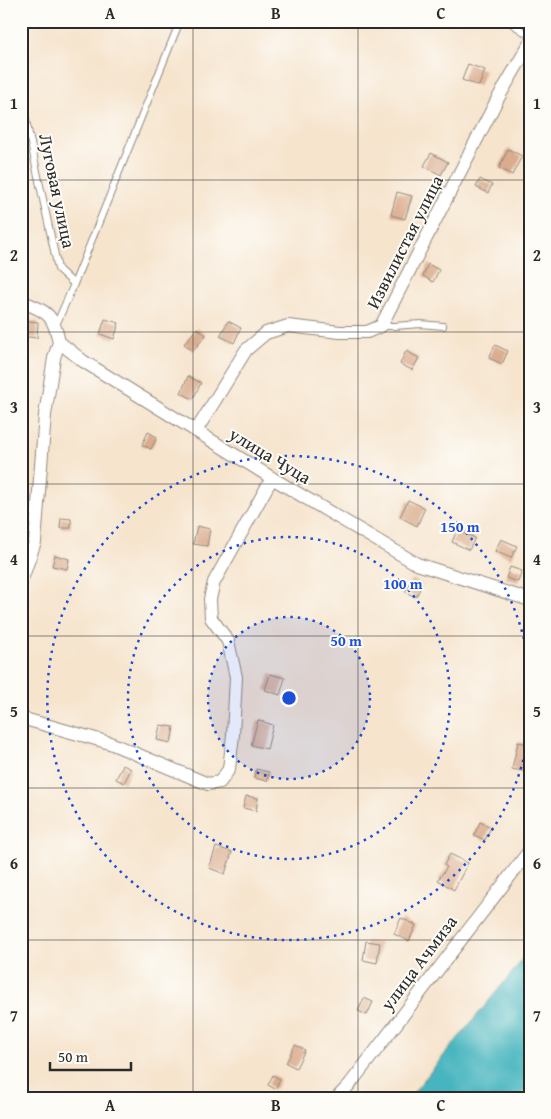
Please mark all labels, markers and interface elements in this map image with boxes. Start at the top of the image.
text: A [105,1,116,25]
text: B [271,1,281,25]
text: C [436,1,446,25]
text: 1 [10,91,18,115]
text: 1 [533,91,541,115]
street label: Луговая улица [32,131,83,251]
street label: Извилистая улица [359,170,450,313]
text: 2 [10,243,18,267]
text: 2 [533,243,541,267]
text: 3 [10,395,18,419]
text: 3 [533,395,541,419]
street label: улица Чуца [223,420,317,491]
text: 150 m [440,516,480,537]
text: 4 [10,547,18,571]
text: 4 [533,547,541,571]
text: 100 m [383,573,423,594]
text: 50 m [330,630,362,651]
centre of rings [280,689,298,707]
text: 5 [10,699,18,723]
text: 5 [533,699,541,723]
text: 6 [10,851,18,875]
text: 6 [533,851,541,875]
street label: улица Ачмиза [373,909,464,1017]
text: 7 [10,1003,18,1027]
text: 7 [533,1003,541,1027]
scale bar [50,1039,131,1071]
text: 50 m [58,1046,89,1067]
text: A [105,1093,116,1117]
text: B [271,1093,281,1117]
text: C [436,1093,446,1117]

